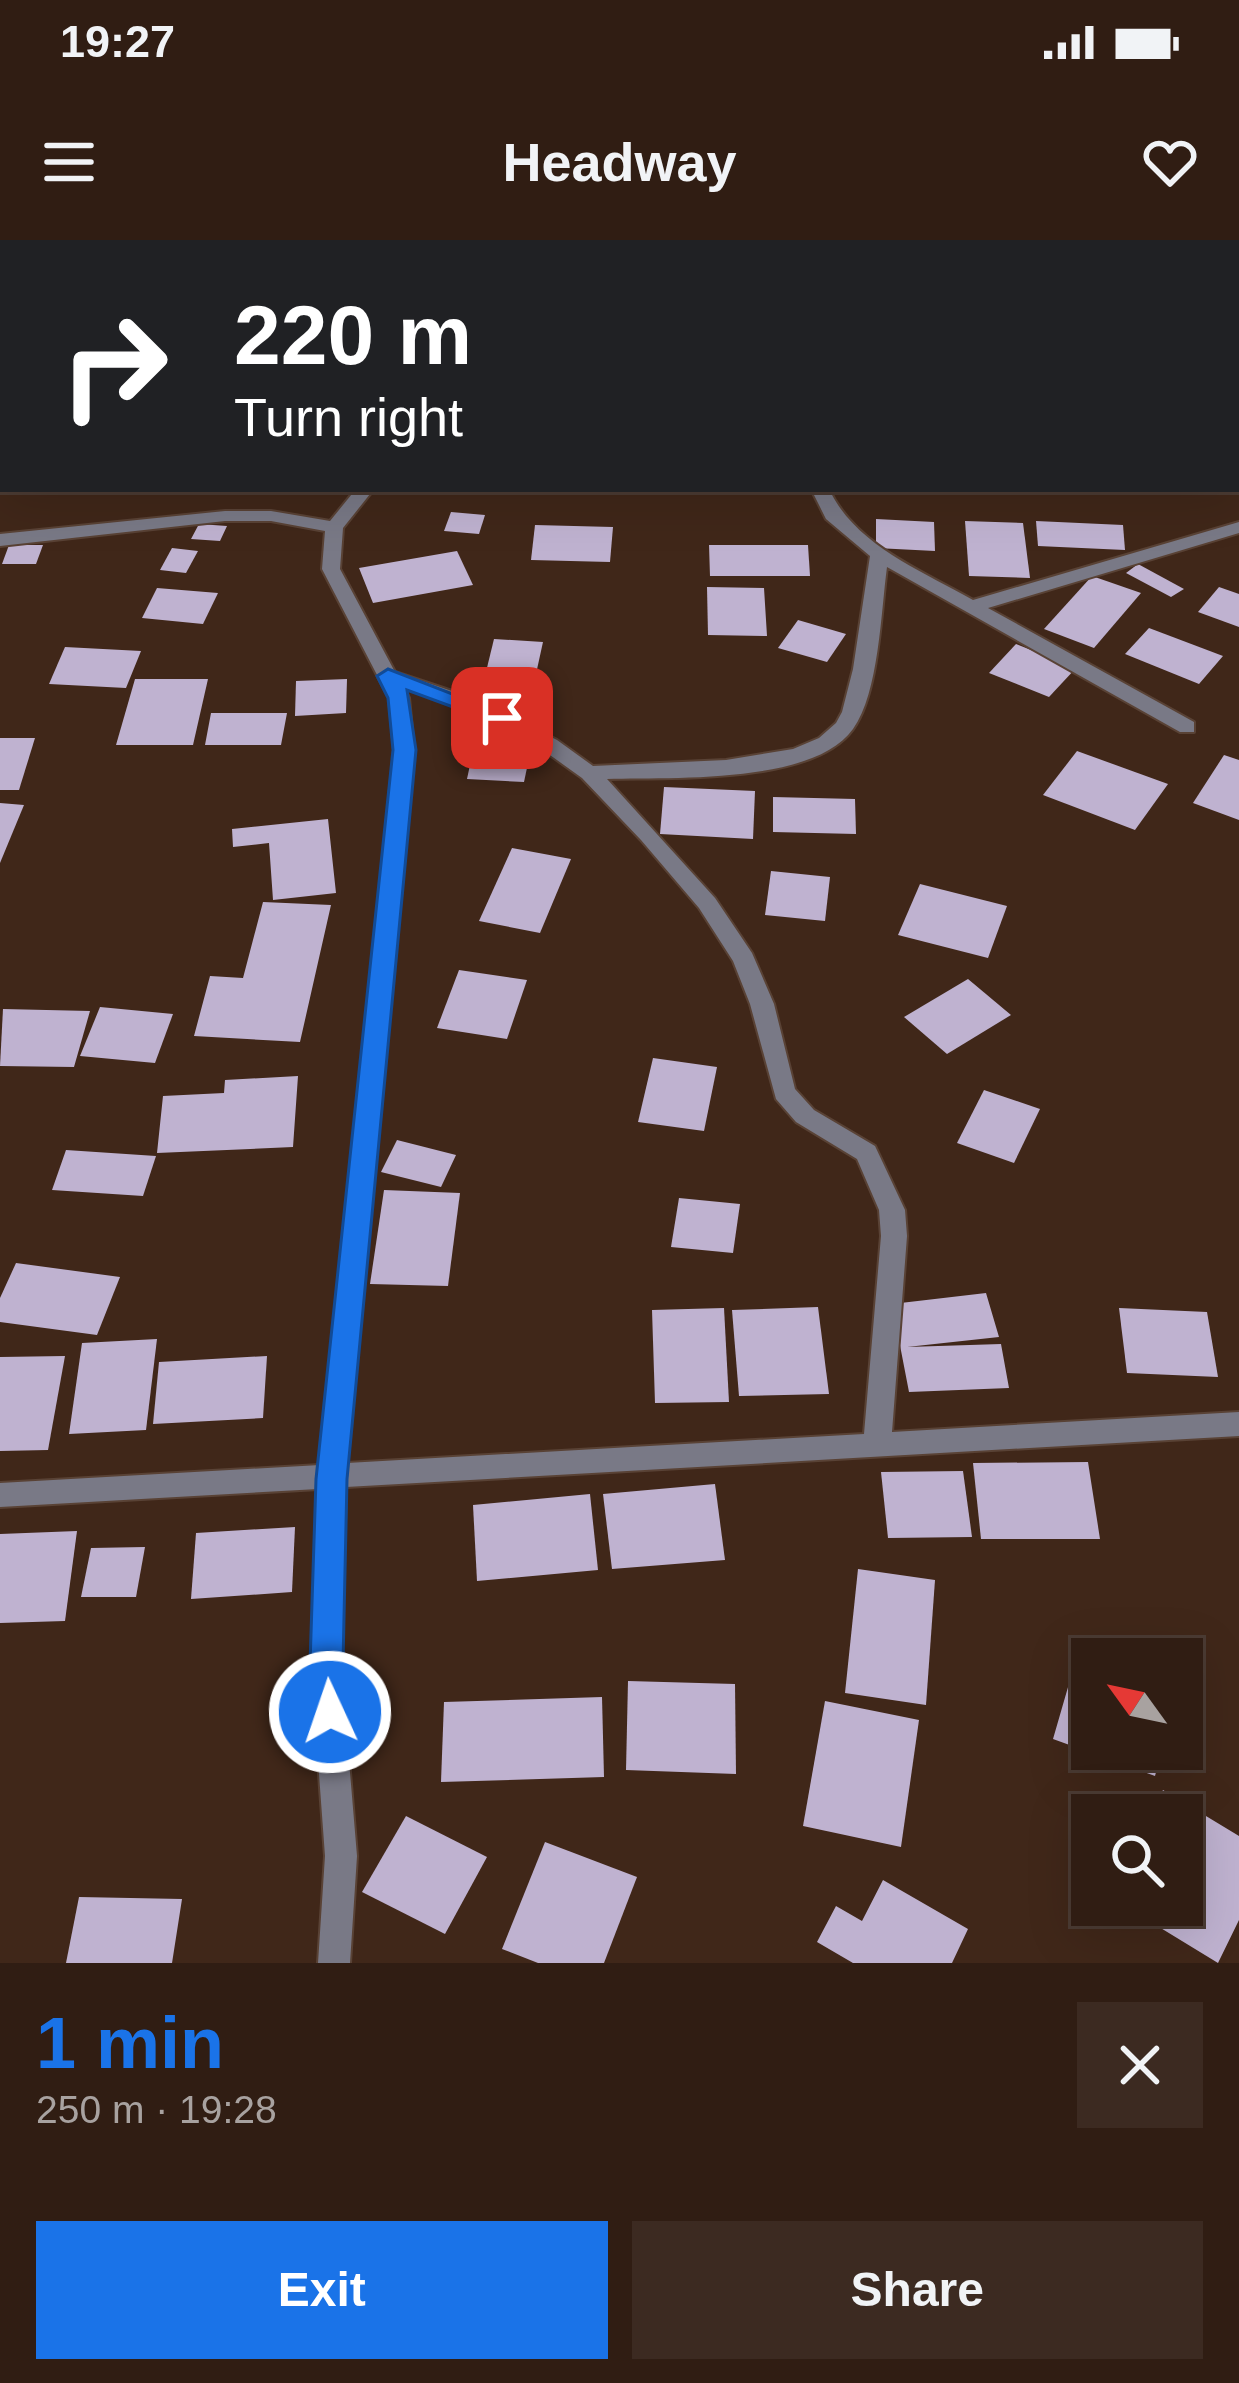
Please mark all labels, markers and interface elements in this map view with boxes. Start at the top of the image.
text: 19:27 [60,16,175,67]
icon: menu [36,129,102,195]
icon: heart [1137,129,1203,195]
text: Headway [502,132,737,192]
icon: right [36,288,192,444]
text: 220 m [234,288,472,382]
text: Turn right [234,387,463,447]
pin [451,667,553,769]
icon: arrive [469,685,535,751]
north arrow [1071,1638,1203,1770]
map controls [1071,1638,1203,1926]
position arrow [267,1649,393,1775]
button: search [1071,1794,1203,1926]
button: close [1077,2002,1203,2128]
text: 1 min [36,2003,224,2083]
text: 250 m · 19:28 [36,2088,277,2131]
button: Exit [36,2221,608,2359]
button: Share [632,2221,1203,2359]

